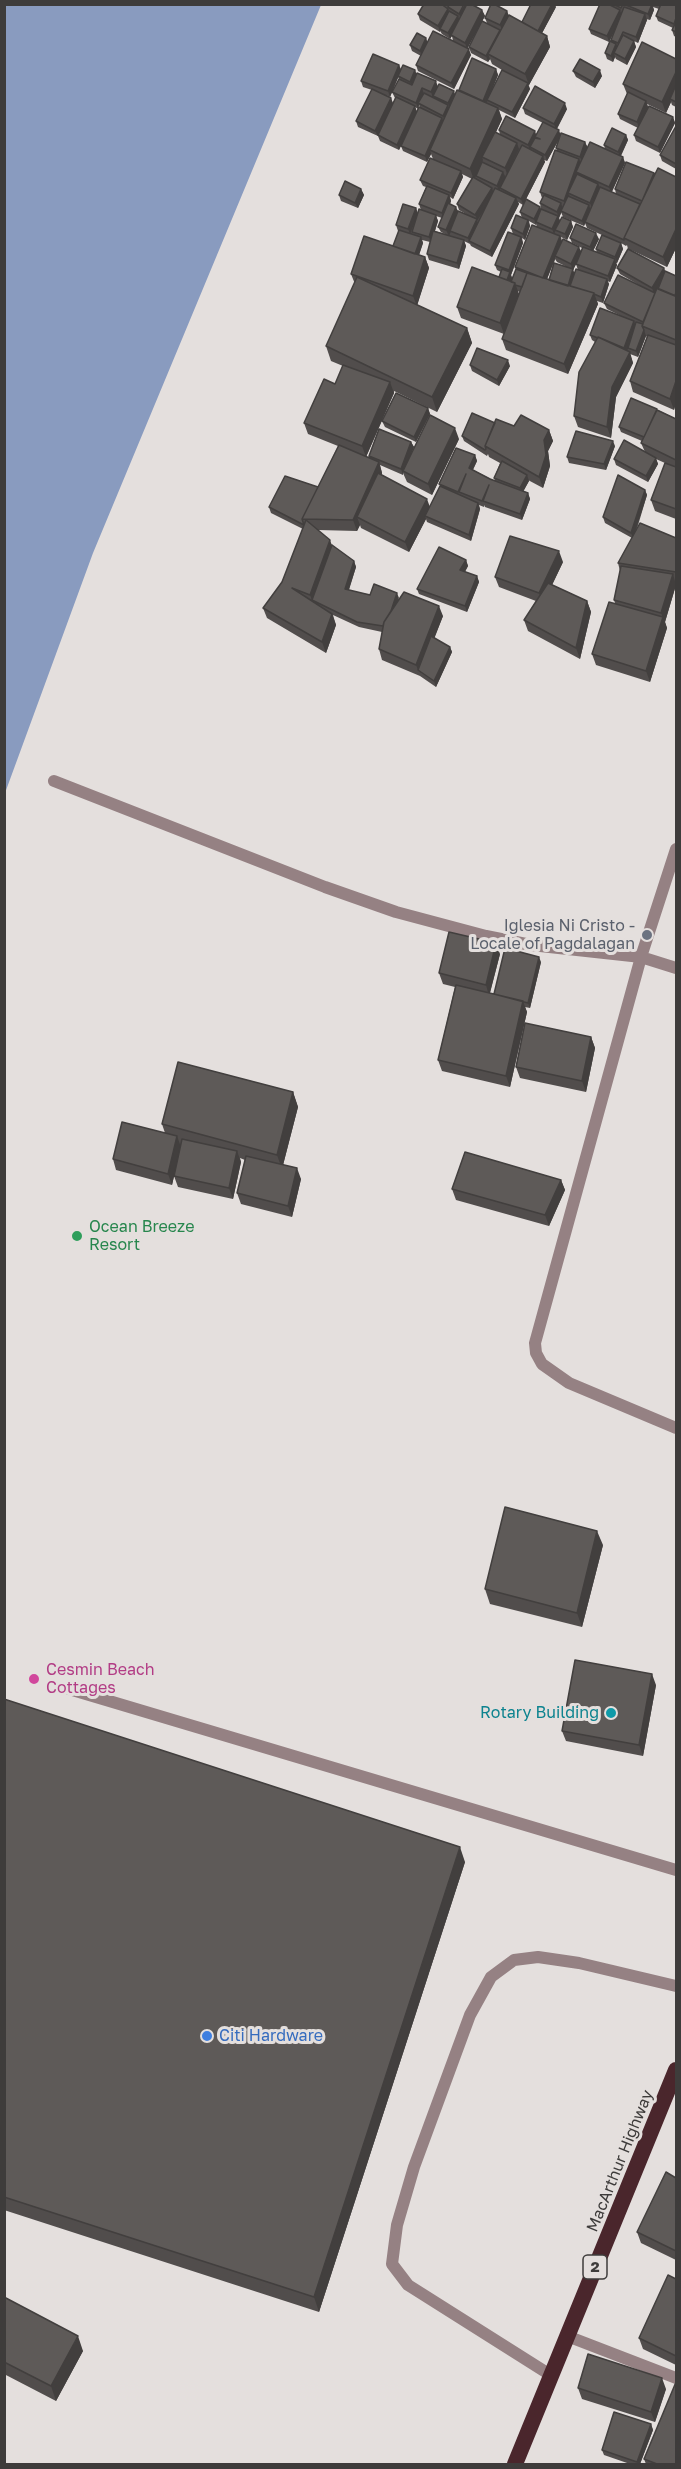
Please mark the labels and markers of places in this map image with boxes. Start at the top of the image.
place label: Iglesia Ni Cristo - Locale of Pagdalagan [470,916,635,954]
marker: Iglesia Ni Cristo - Locale of Pagdalagan [640,928,654,942]
place label: Ocean Breeze Resort [89,1217,195,1255]
marker: Ocean Breeze Resort [70,1229,84,1243]
place label: Cesmin Beach Cottages [46,1660,155,1698]
marker: Cesmin Beach Cottages [27,1672,41,1686]
place label: Rotary Building [480,1703,599,1723]
marker: Rotary Building [604,1706,618,1720]
place label: Citi Hardware [219,2026,323,2046]
marker: Citi Hardware [200,2029,214,2043]

